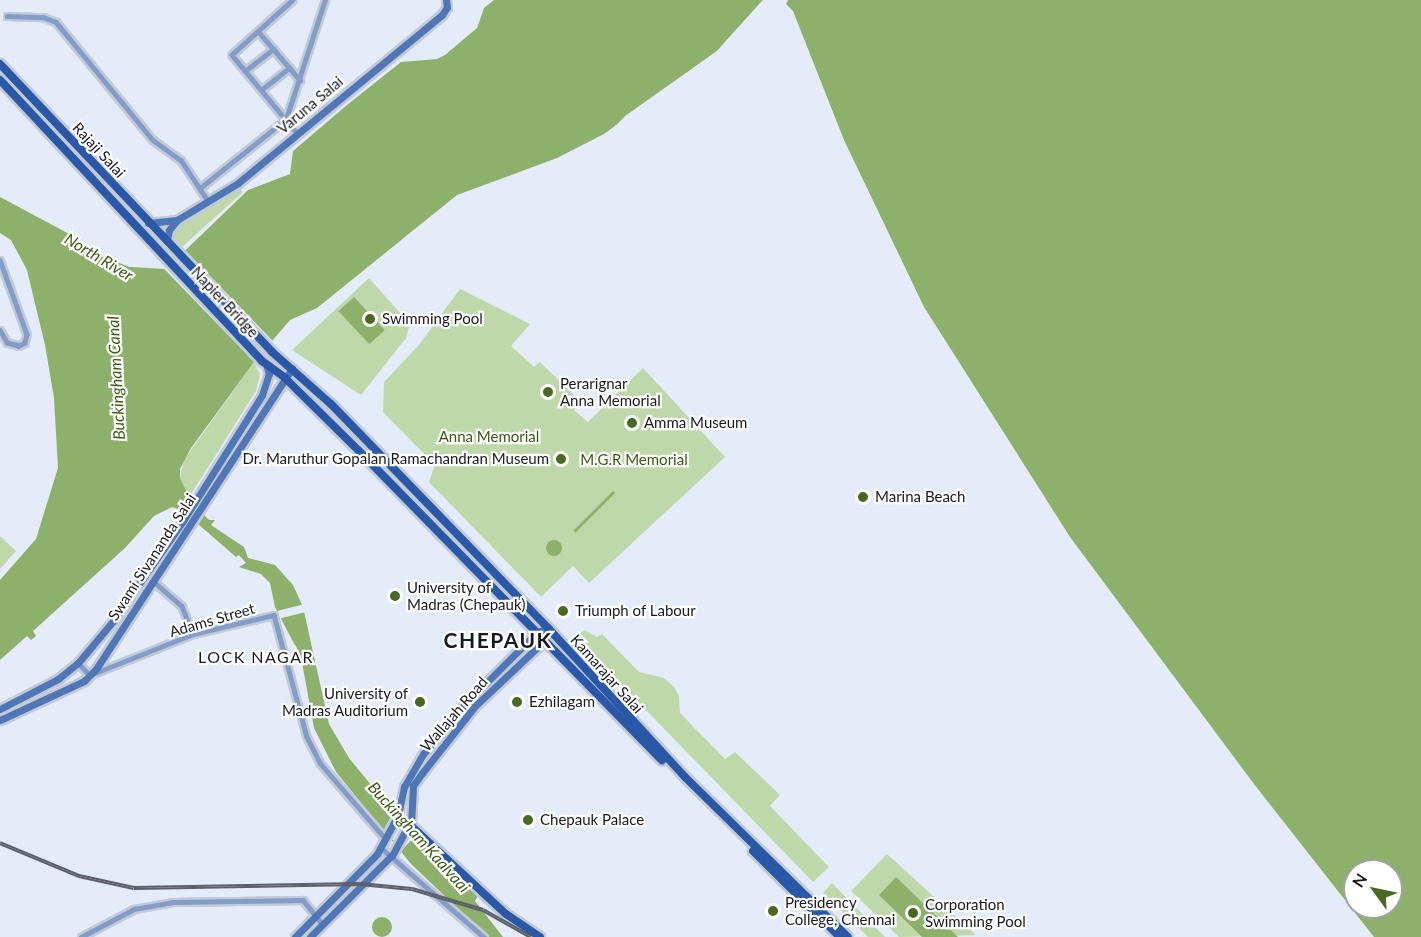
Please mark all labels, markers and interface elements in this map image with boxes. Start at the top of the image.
street label: Varuna Salai [274,72,346,138]
street label: Rajaji Salai [69,119,129,181]
water label: North River [61,229,137,285]
street label: Napier Bridge [188,263,262,341]
place label: Swimming Pool [382,310,483,328]
marker: Swimming Pool [363,312,377,326]
water label: Buckingham Canal [103,316,129,440]
place label: Perarignar Anna Memorial [560,374,661,409]
marker: Perarignar Anna Memorial [541,385,555,399]
place label: Amma Museum [644,414,747,432]
marker: Amma Museum [625,416,639,430]
park label: Anna Memorial [439,428,539,446]
place label: Dr. Maruthur Gopalan Ramachandran Museum [242,450,549,468]
park label: M.G.R Memorial [580,451,688,469]
marker: Dr. Maruthur Gopalan Ramachandran Museum [554,452,568,466]
place label: Marina Beach [875,488,965,506]
street label: Swami Sivananda Salai [104,490,200,624]
marker: Marina Beach [856,490,870,504]
place label: University of Madras (Chepauk) [407,578,526,613]
marker: University of Madras (Chepauk) [388,589,402,603]
street label: Adams Street [167,599,257,641]
place label: Triumph of Labour [575,602,696,620]
marker: Triumph of Labour [556,604,570,618]
district label: CHEPAUK [444,627,552,653]
street label: Kamarajar Salai [567,631,647,717]
district label: LOCK NAGAR [198,647,314,667]
street label: Wallajah Road [417,673,491,755]
place label: University of Madras Auditorium [281,684,408,719]
place label: Ezhilagam [529,693,595,711]
marker: University of Madras Auditorium [413,695,427,709]
marker: Ezhilagam [510,695,524,709]
water label: Buckingham Kaalvaai [364,778,474,896]
place label: Chepauk Palace [540,811,644,829]
marker: Chepauk Palace [521,813,535,827]
north arrow [1343,859,1403,919]
text: N [1348,870,1370,890]
place label: Presidency College, Chennai [785,893,895,928]
place label: Corporation Swimming Pool [925,895,1026,930]
marker: Presidency College, Chennai [766,904,780,918]
marker: Corporation Swimming Pool [906,906,920,920]

